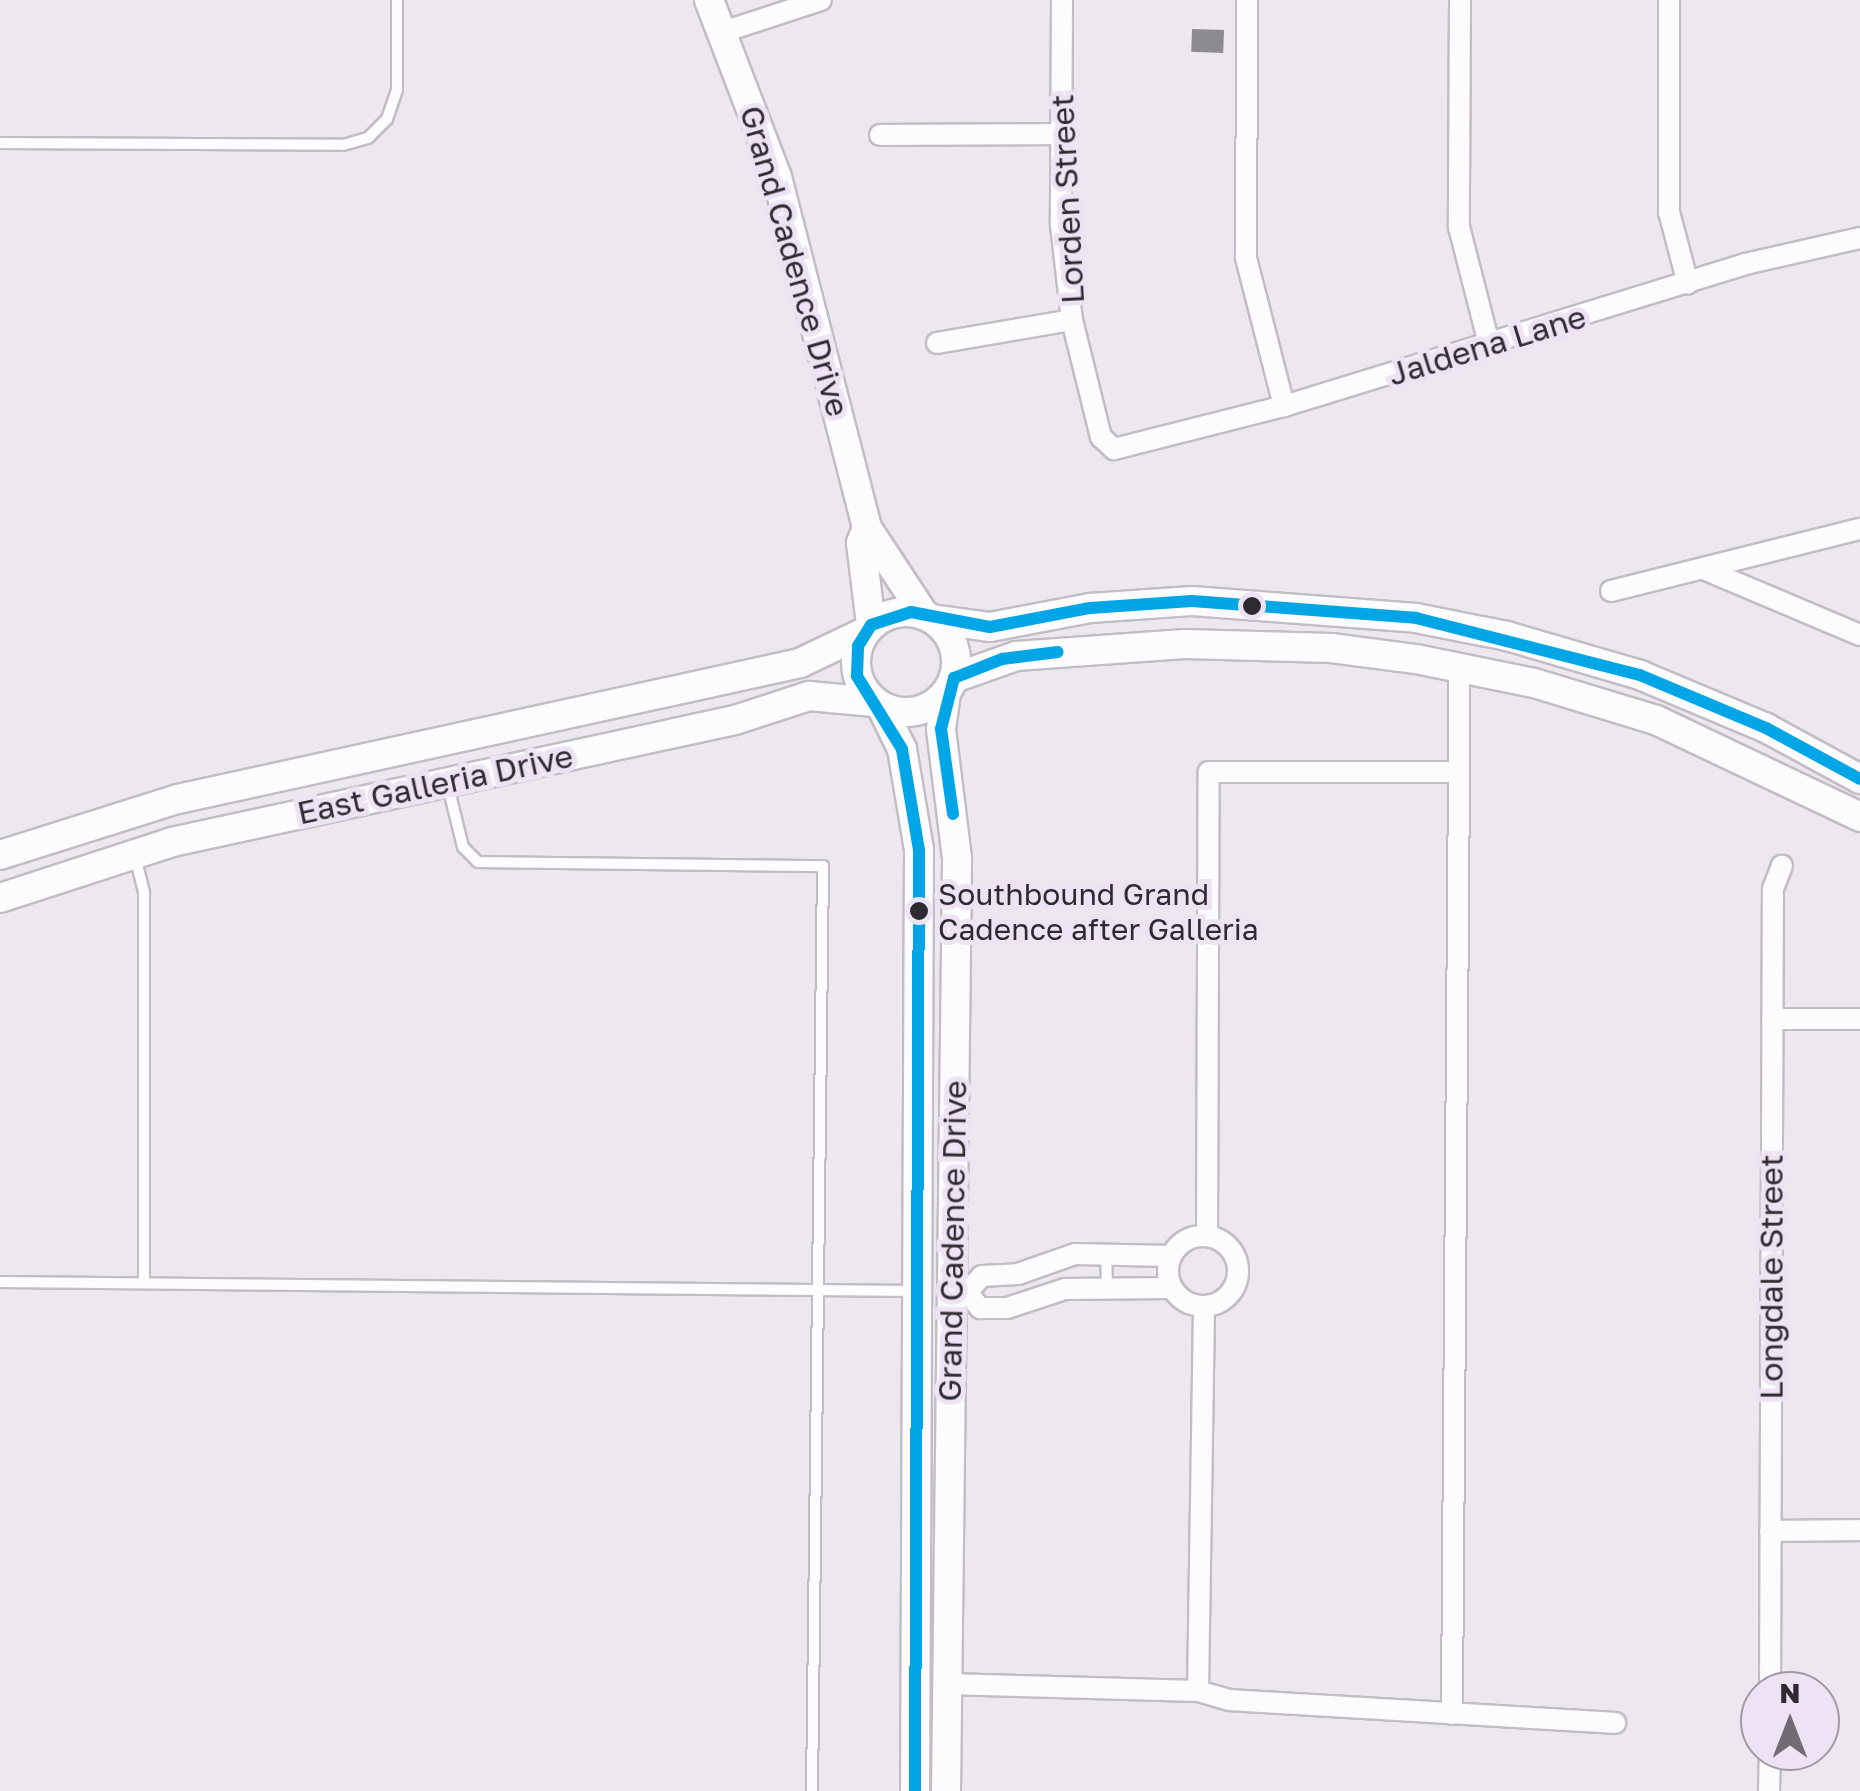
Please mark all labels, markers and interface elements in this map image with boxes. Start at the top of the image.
street label: Lorden Street [1042,93,1092,305]
street label: Grand Cadence Drive [732,101,858,421]
street label: Jaldena Lane [1384,297,1590,393]
unlabelled marker [1242,596,1262,616]
street label: East Galleria Drive [294,736,576,832]
place label: Southbound Grand Cadence after Galleria [938,876,1259,946]
marker: Southbound Grand Cadence after Galleria [909,901,929,921]
street label: Grand Cadence Drive [930,1080,974,1402]
street label: Longdale Street [1752,1154,1790,1400]
north arrow [1740,1671,1840,1771]
text: N [1779,1676,1801,1709]

